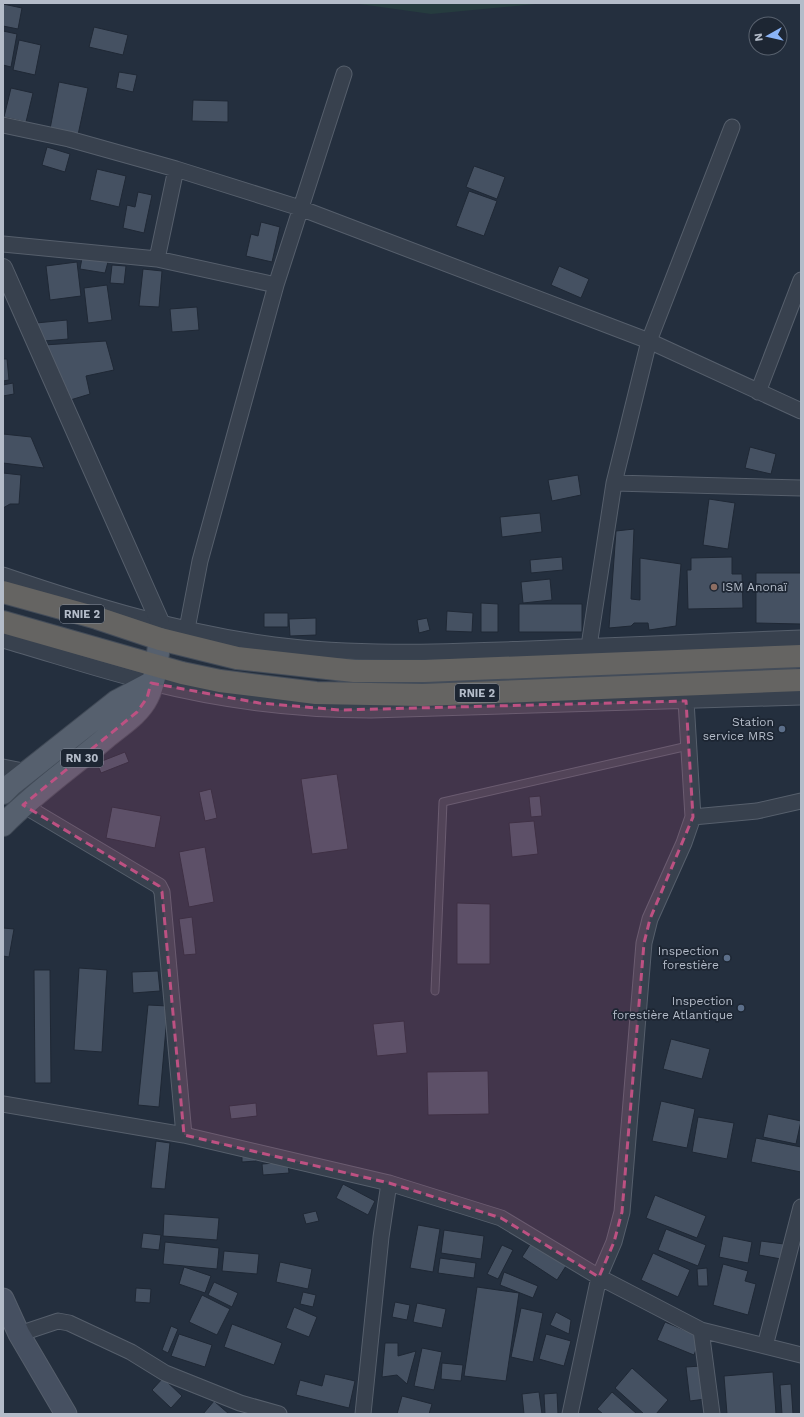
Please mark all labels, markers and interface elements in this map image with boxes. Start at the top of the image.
north arrow [748,16,788,56]
text: N [752,32,766,42]
place label: ISM Anonaï [722,580,788,594]
marker: ISM Anonaï [709,582,719,592]
road number: RNIE 2 [60,605,104,623]
road number: RNIE 2 [455,684,499,702]
place label: Station service MRS [703,715,774,743]
marker: Station service MRS [777,724,787,734]
road number: RN 30 [61,749,103,767]
place label: Inspection forestière [658,944,719,972]
marker: Inspection forestière [722,953,732,963]
place label: Inspection forestière Atlantique [613,994,733,1022]
marker: Inspection forestière Atlantique [736,1003,746,1013]

